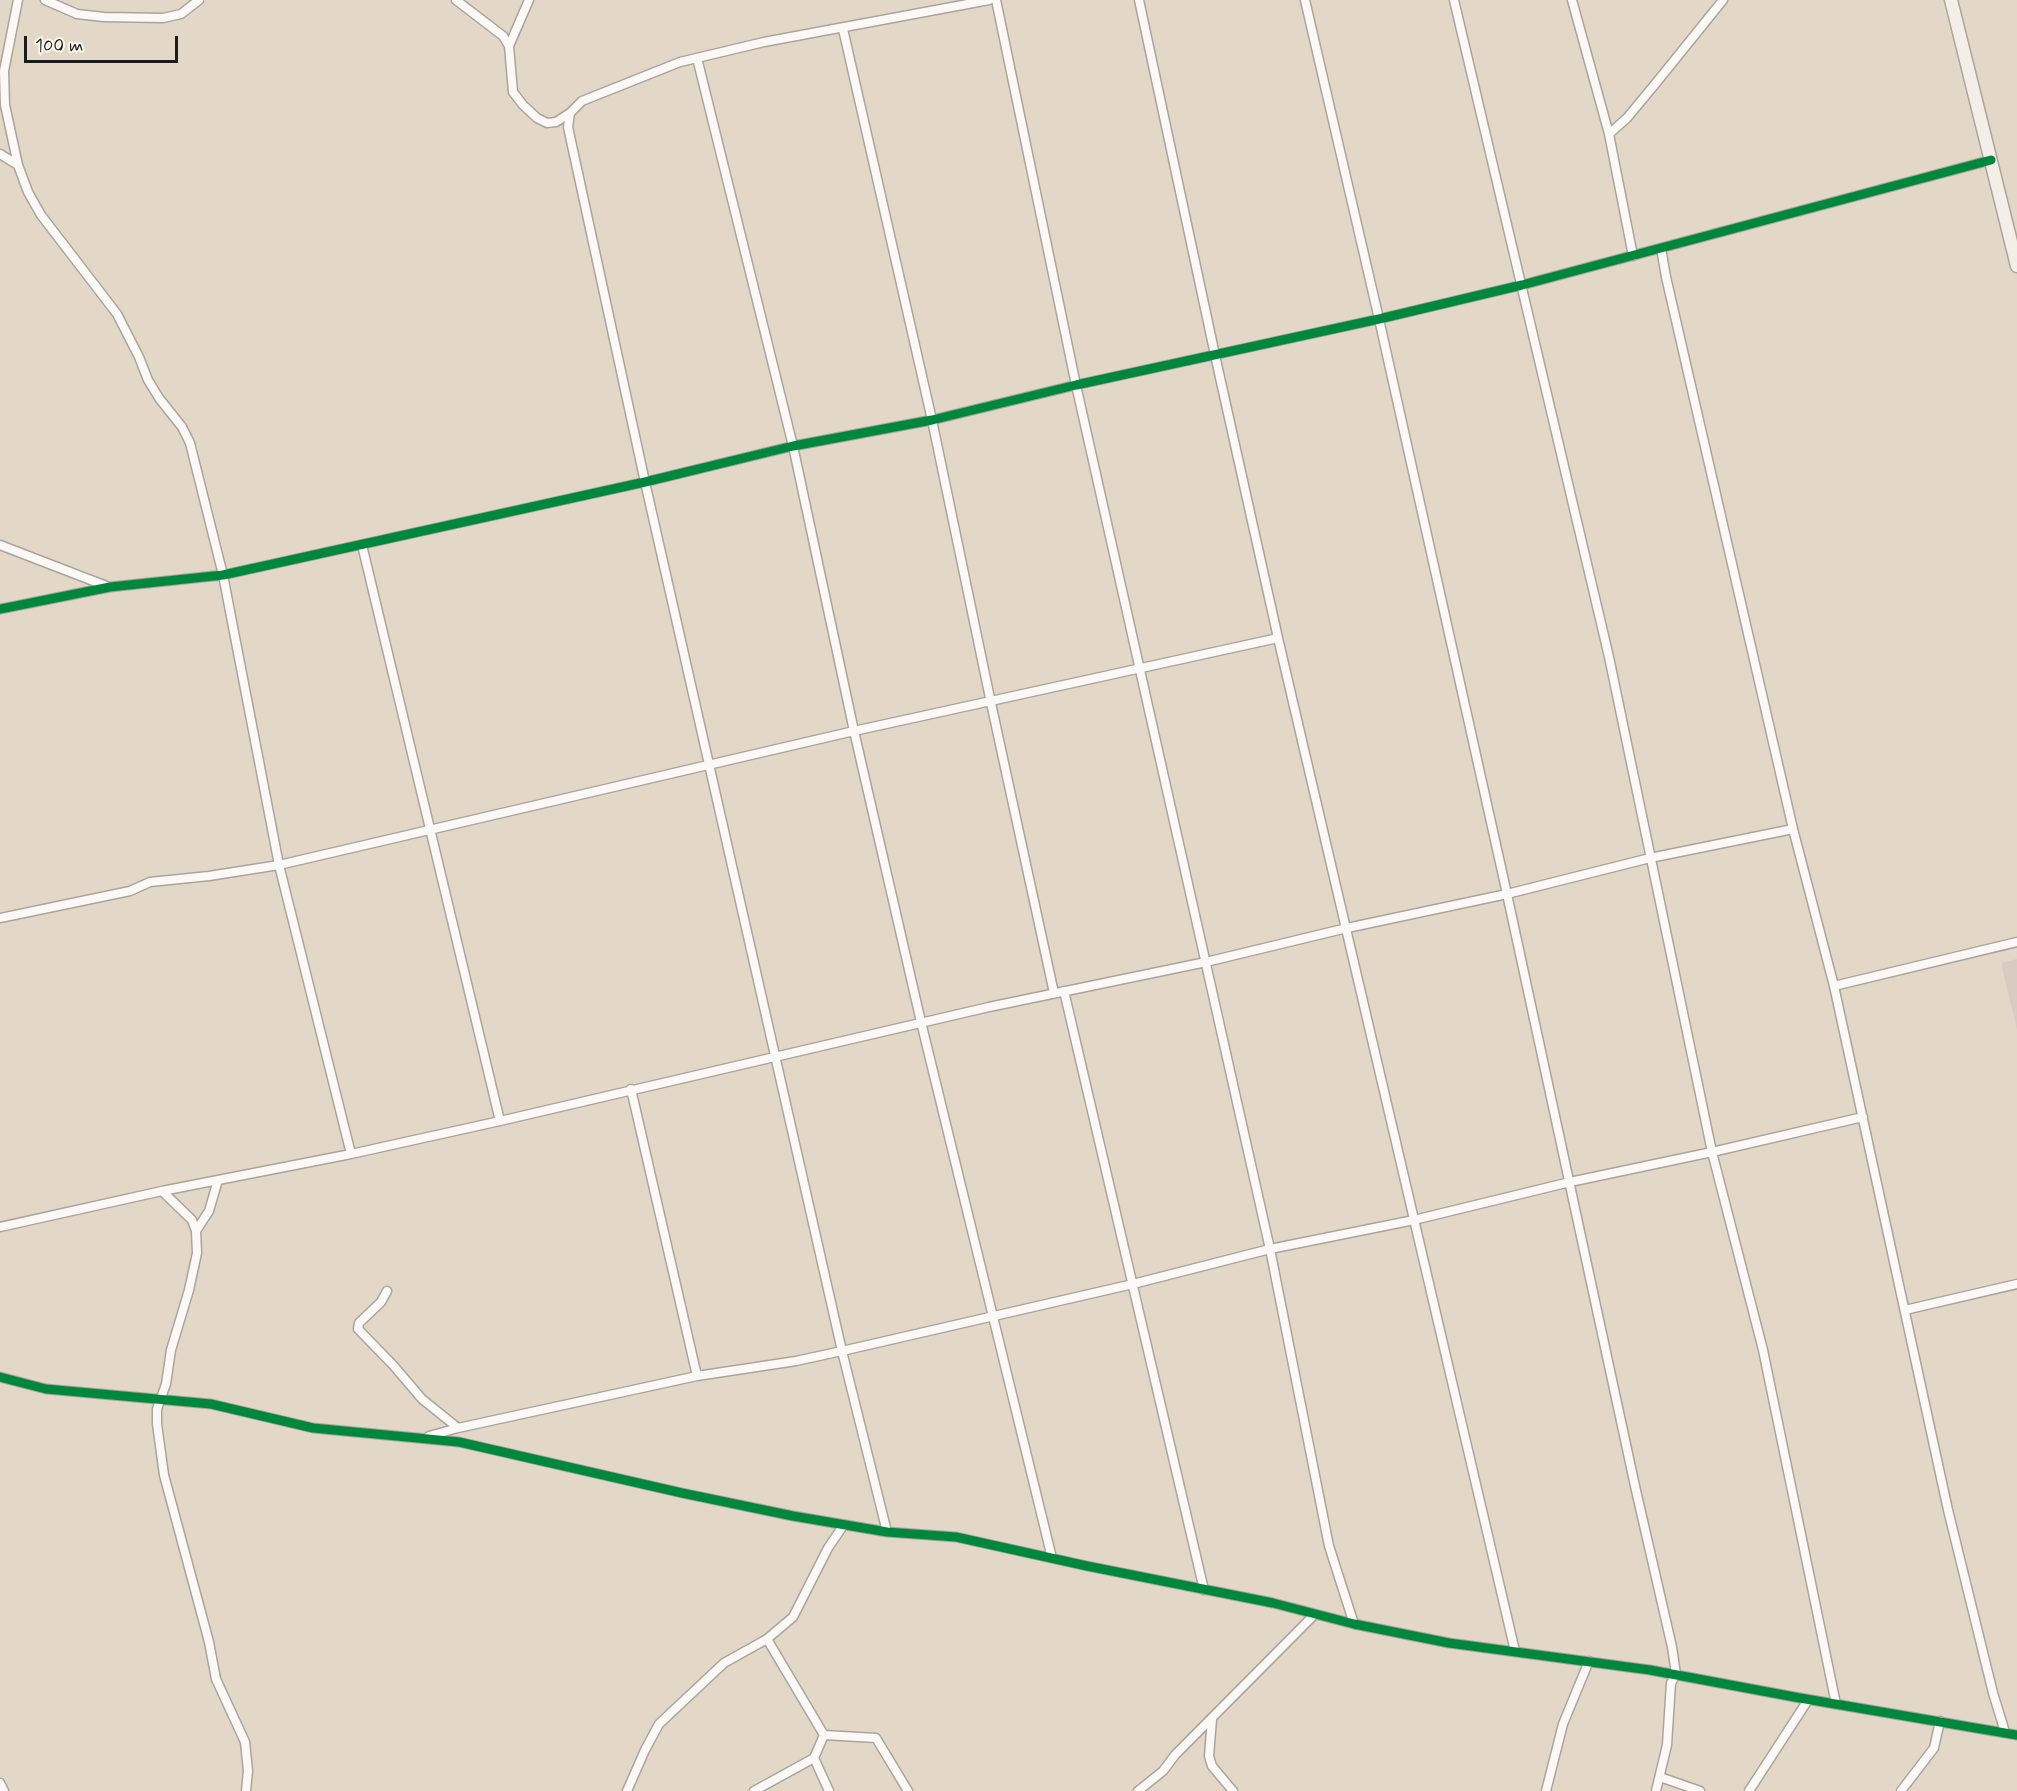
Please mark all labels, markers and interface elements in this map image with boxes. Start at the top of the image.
scale bar [27,24,182,62]
text: 100 m [35,34,83,58]

